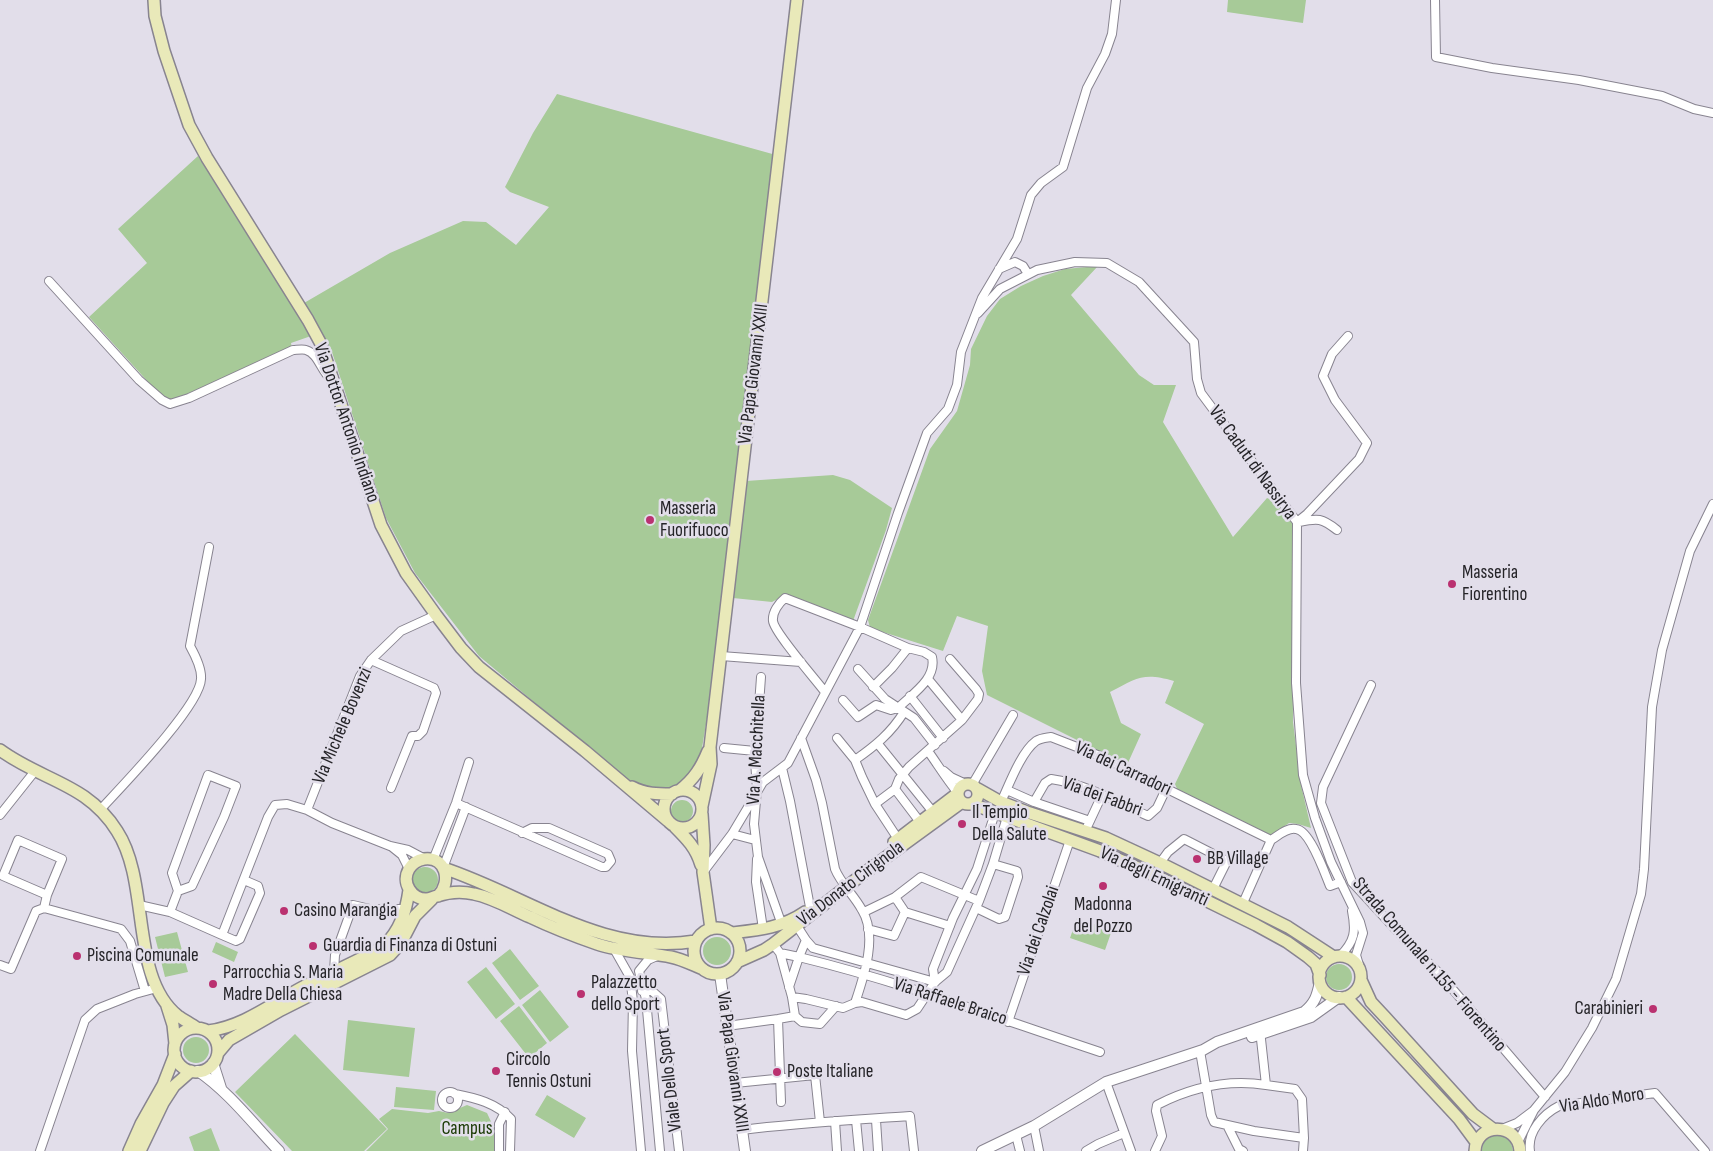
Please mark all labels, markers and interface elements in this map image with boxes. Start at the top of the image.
street label: Via Papa Giovanni XXIII [734,302,774,446]
street label: Via Dottor Antonio Indiano [308,340,384,506]
street label: Via Caduti di Nassirya [1203,402,1301,524]
place label: Masseria Fuorifuoco [660,498,729,542]
marker: Masseria Fuorifuoco [644,514,656,526]
place label: Masseria Fiorentino [1462,562,1527,606]
marker: Masseria Fiorentino [1446,578,1458,590]
street label: Via Michele Bovenzi [308,664,378,788]
street label: Via A. Macchitella [743,694,771,806]
street label: Via dei Carradori [1071,737,1175,801]
street label: Via dei Fabbri [1059,772,1145,822]
place label: Il Tempio Della Salute [972,802,1047,846]
marker: Il Tempio Della Salute [956,818,968,830]
street label: Via Donato Cirignola [793,836,909,932]
street label: Via degli Emigranti [1096,842,1212,912]
place label: BB Village [1207,848,1269,870]
marker: BB Village [1191,853,1203,865]
street label: Strada Comunale n.155 - Fiorentino [1347,873,1511,1057]
marker: Madonna del Pozzo [1097,880,1109,892]
street label: Via dei Calzolai [1013,883,1065,979]
place label: Madonna del Pozzo [1073,894,1133,938]
place label: Casino Marangia [294,900,397,922]
marker: Casino Marangia [278,905,290,917]
place label: Guardia di Finanza di Ostuni [323,935,497,957]
marker: Guardia di Finanza di Ostuni [307,940,319,952]
place label: Piscina Comunale [87,945,199,967]
marker: Piscina Comunale [71,950,83,962]
place label: Parrocchia S. Maria Madre Della Chiesa [223,962,343,1006]
place label: Palazzetto dello Sport [591,972,660,1016]
street label: Via Raffaele Braico [890,973,1010,1031]
marker: Parrocchia S. Maria Madre Della Chiesa [207,978,219,990]
marker: Palazzetto dello Sport [575,988,587,1000]
street label: Via Papa Giovanni XXIII [711,990,753,1134]
place label: Carabinieri [1575,998,1643,1020]
marker: Carabinieri [1647,1003,1659,1015]
street label: Viale Dello Sport [652,1027,688,1133]
place label: Circolo Tennis Ostuni [506,1049,591,1093]
place label: Poste Italiane [787,1061,873,1083]
marker: Circolo Tennis Ostuni [490,1065,502,1077]
marker: Poste Italiane [771,1066,783,1078]
street label: Via Aldo Moro [1558,1083,1646,1119]
park label: Campus [441,1118,493,1140]

